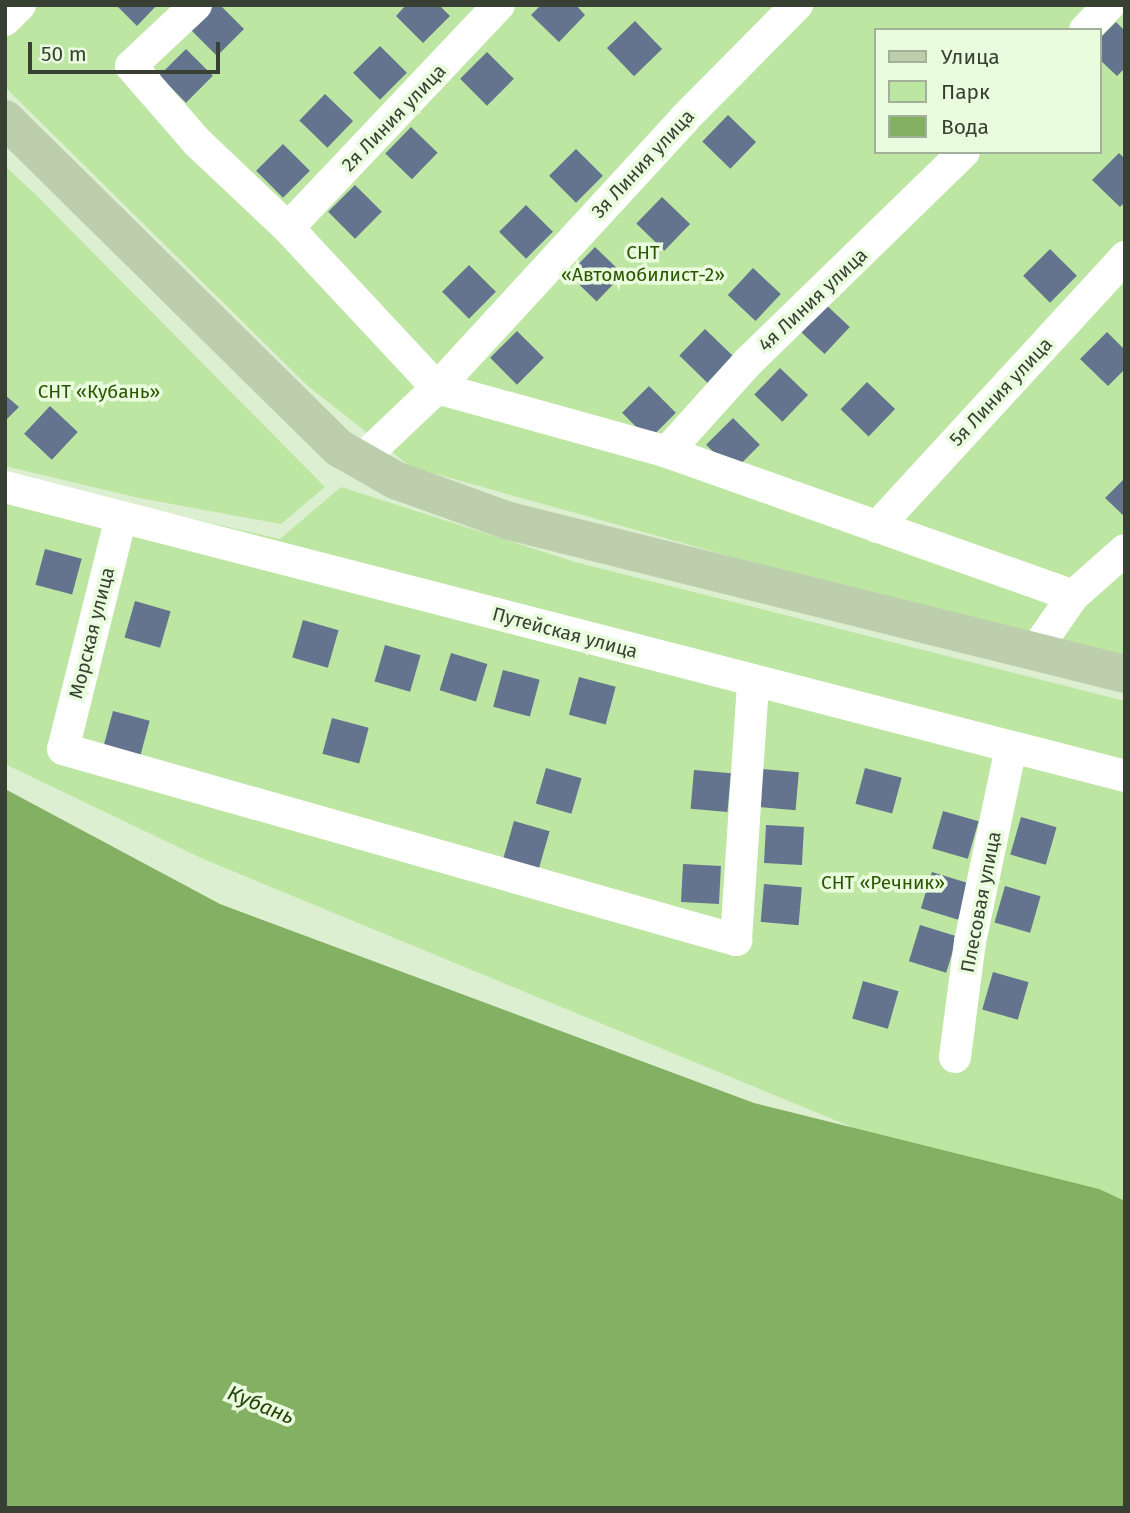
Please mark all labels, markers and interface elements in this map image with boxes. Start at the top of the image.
scale bar [32,28,224,72]
legend [874,28,1102,154]
text: 50 m [41,41,87,67]
text: Улица [941,44,1000,70]
street label: 2я Линия улица [337,60,451,176]
text: Парк [941,79,990,105]
street label: 3я Линия улица [587,105,699,223]
text: Вода [941,114,989,140]
park label: СНТ «Автомобилист-2» [561,242,725,286]
street label: 4я Линия улица [754,244,872,356]
street label: 5я Линия улица [945,333,1057,451]
park label: СНТ «Кубань» [38,381,160,403]
street label: Морская улица [65,565,119,701]
street label: Путейская улица [490,603,640,663]
street label: Плесовая улица [956,830,1006,974]
park label: СНТ «Речник» [821,872,945,894]
water label: Кубань [224,1380,298,1430]

